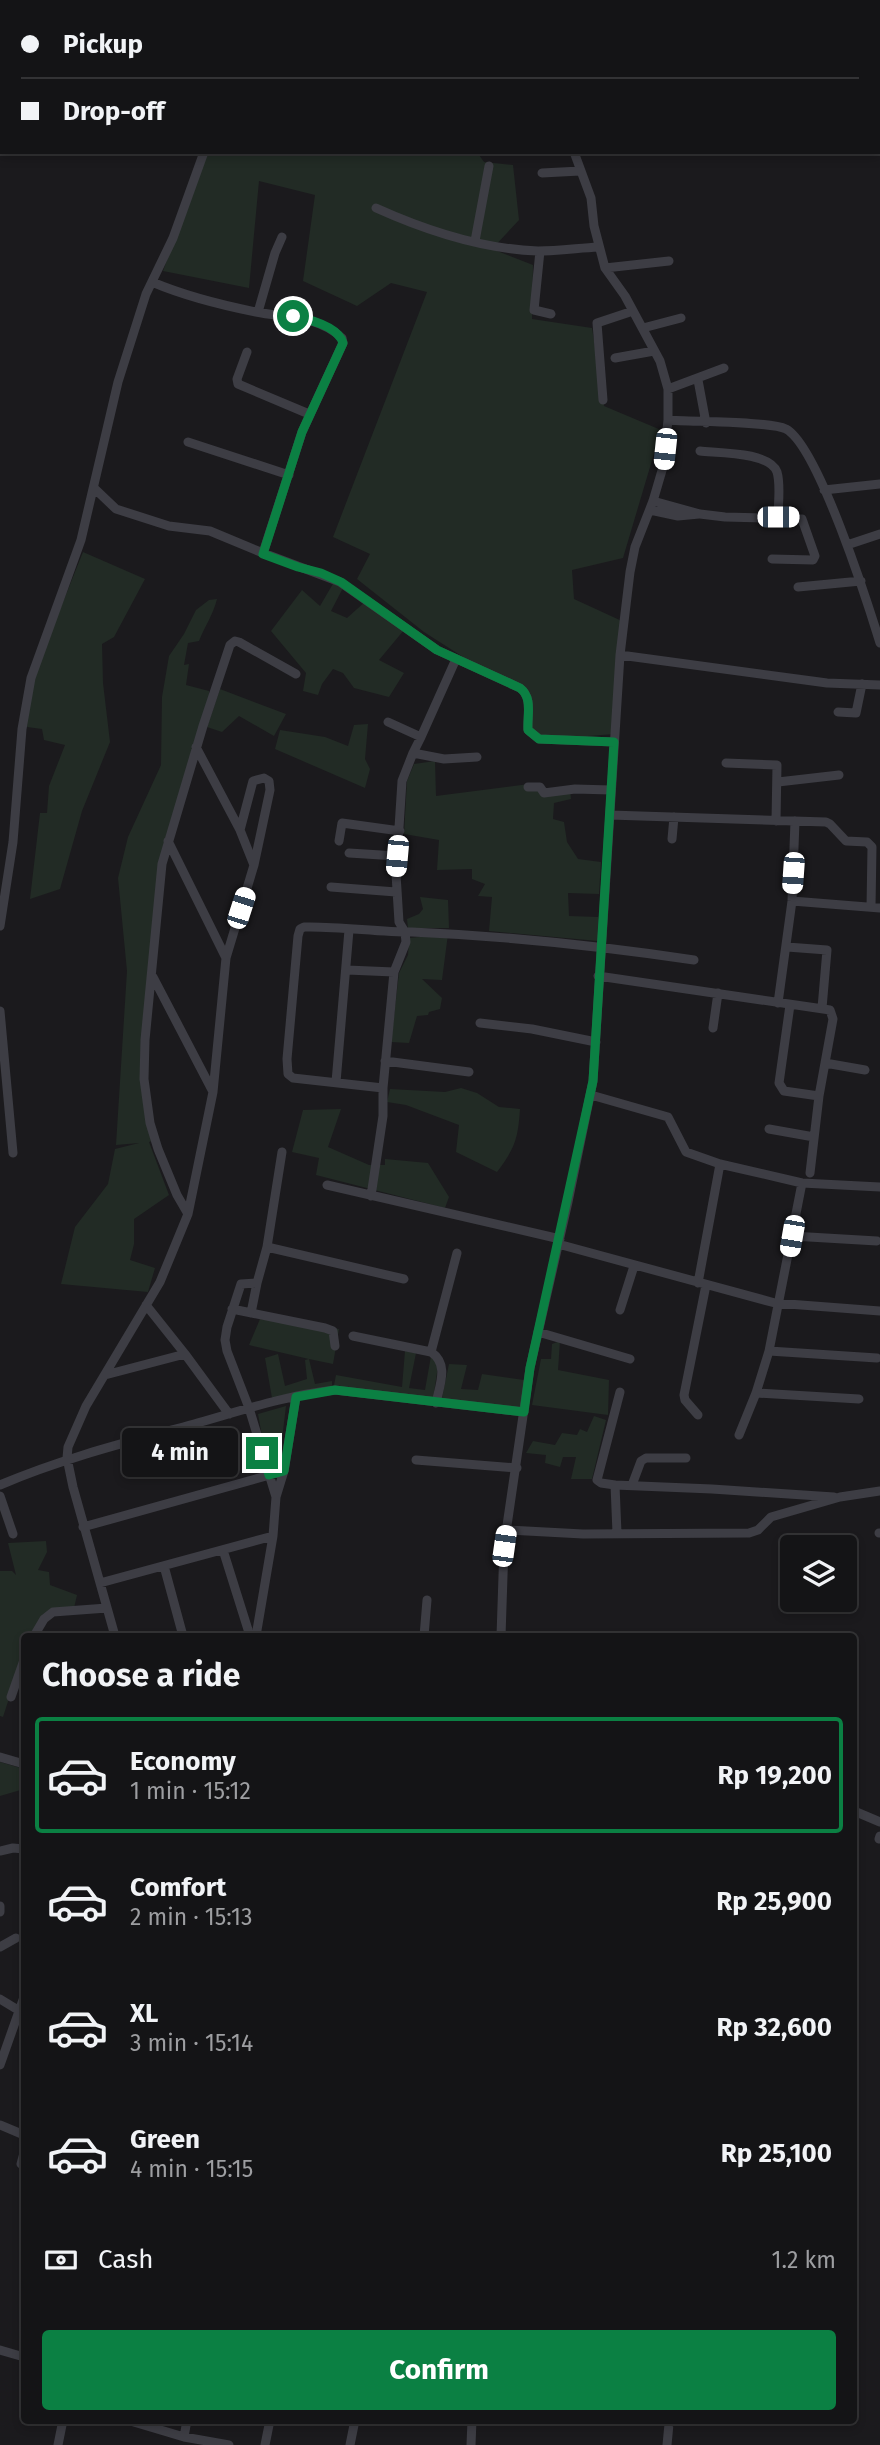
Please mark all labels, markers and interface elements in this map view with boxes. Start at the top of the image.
text: Pickup [63,29,143,60]
text: Drop-off [63,96,165,127]
route start [277,300,309,332]
car [653,427,678,471]
car [758,507,800,528]
car [385,834,410,878]
car [782,851,805,895]
car [225,885,258,931]
car [779,1213,806,1259]
callout: 4 min [122,1428,238,1478]
route end [246,1437,278,1469]
text: 4 min [151,1438,209,1466]
car [491,1524,518,1568]
map controls [780,1535,857,1612]
button: layers [780,1535,857,1612]
text: Choose a ride [42,1656,240,1694]
icon: car [46,1744,109,1807]
text: Economy [130,1746,236,1777]
text: Rp 19,200 [718,1760,832,1791]
text: 1 min · 15:12 [130,1777,251,1805]
icon: car [46,1870,109,1933]
text: Comfort [130,1872,226,1903]
text: Rp 25,900 [716,1886,832,1917]
text: 2 min · 15:13 [130,1903,252,1931]
icon: car [46,1996,109,2059]
text: XL [130,1998,158,2029]
text: Rp 32,600 [717,2012,832,2043]
text: 3 min · 15:14 [130,2029,253,2057]
icon: car [46,2122,109,2185]
text: Green [130,2124,200,2155]
text: Rp 25,100 [721,2138,832,2169]
text: 4 min · 15:15 [130,2155,253,2183]
icon: cash [42,2241,80,2279]
text: Cash [98,2244,154,2275]
text: 1.2 km [772,2246,836,2274]
button: Confirm [42,2330,836,2410]

